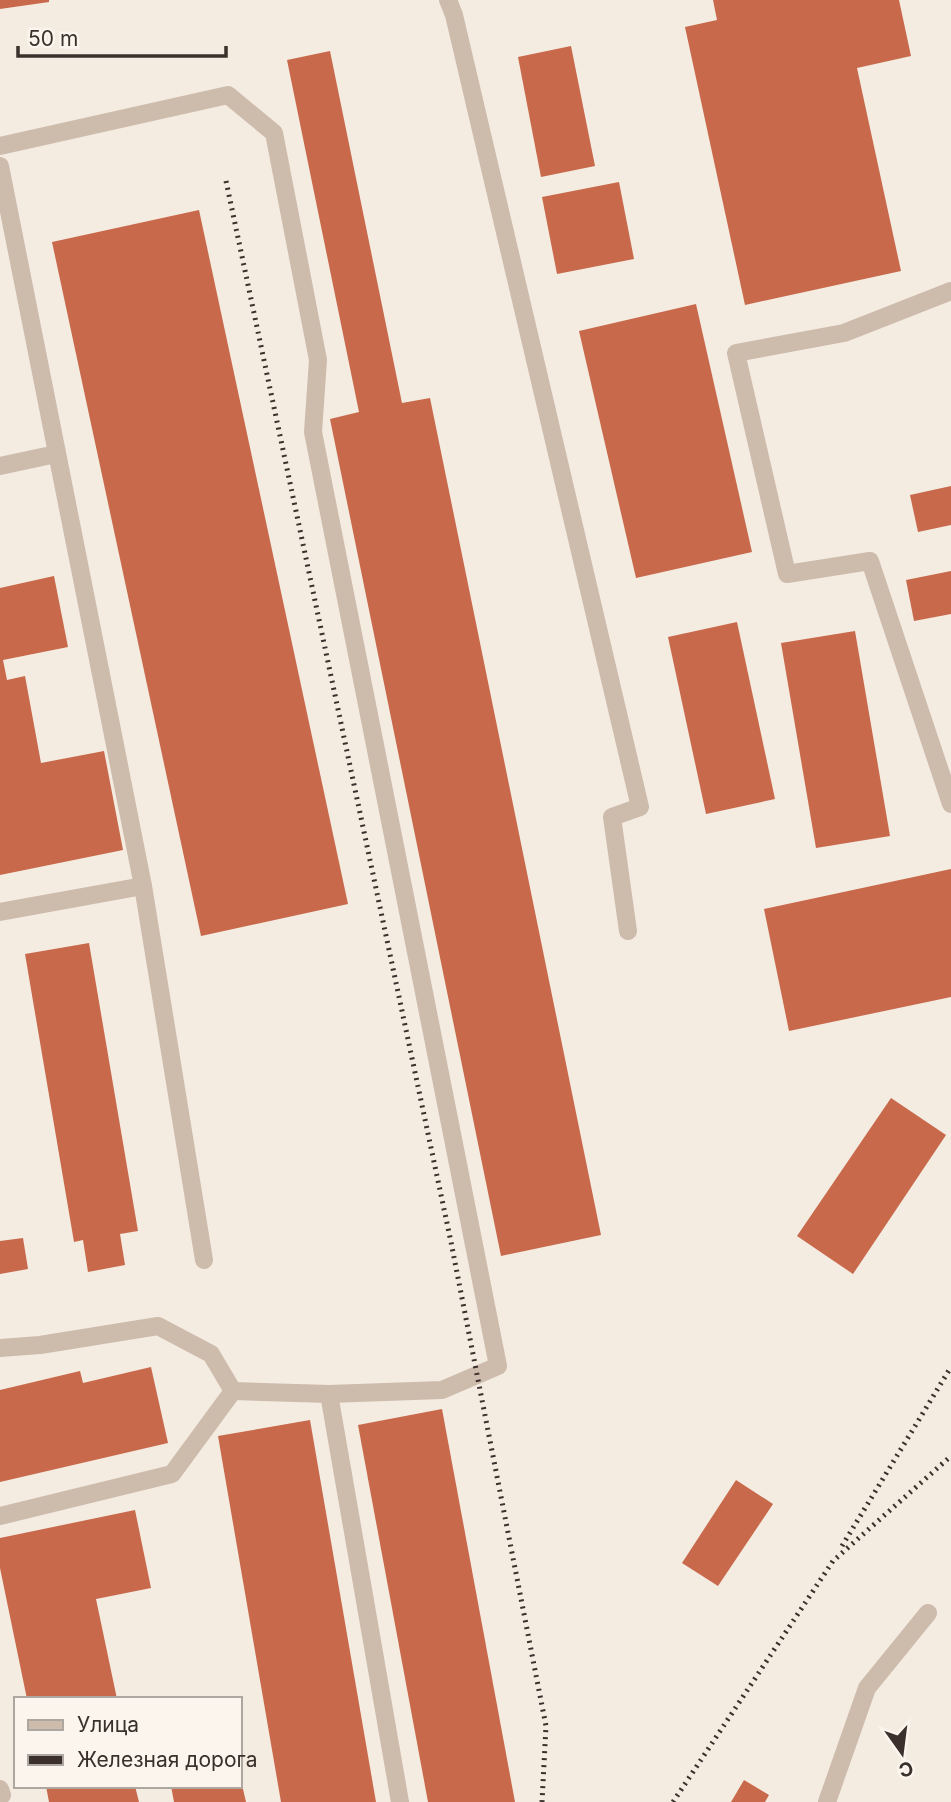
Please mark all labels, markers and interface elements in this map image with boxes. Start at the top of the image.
scale bar [18,14,226,58]
text: 50 m [28,26,78,51]
legend [14,1697,242,1788]
text: Улица [77,1712,139,1737]
north arrow [867,1718,937,1788]
text: Железная дорога [77,1747,257,1772]
text: С [896,1756,916,1782]

